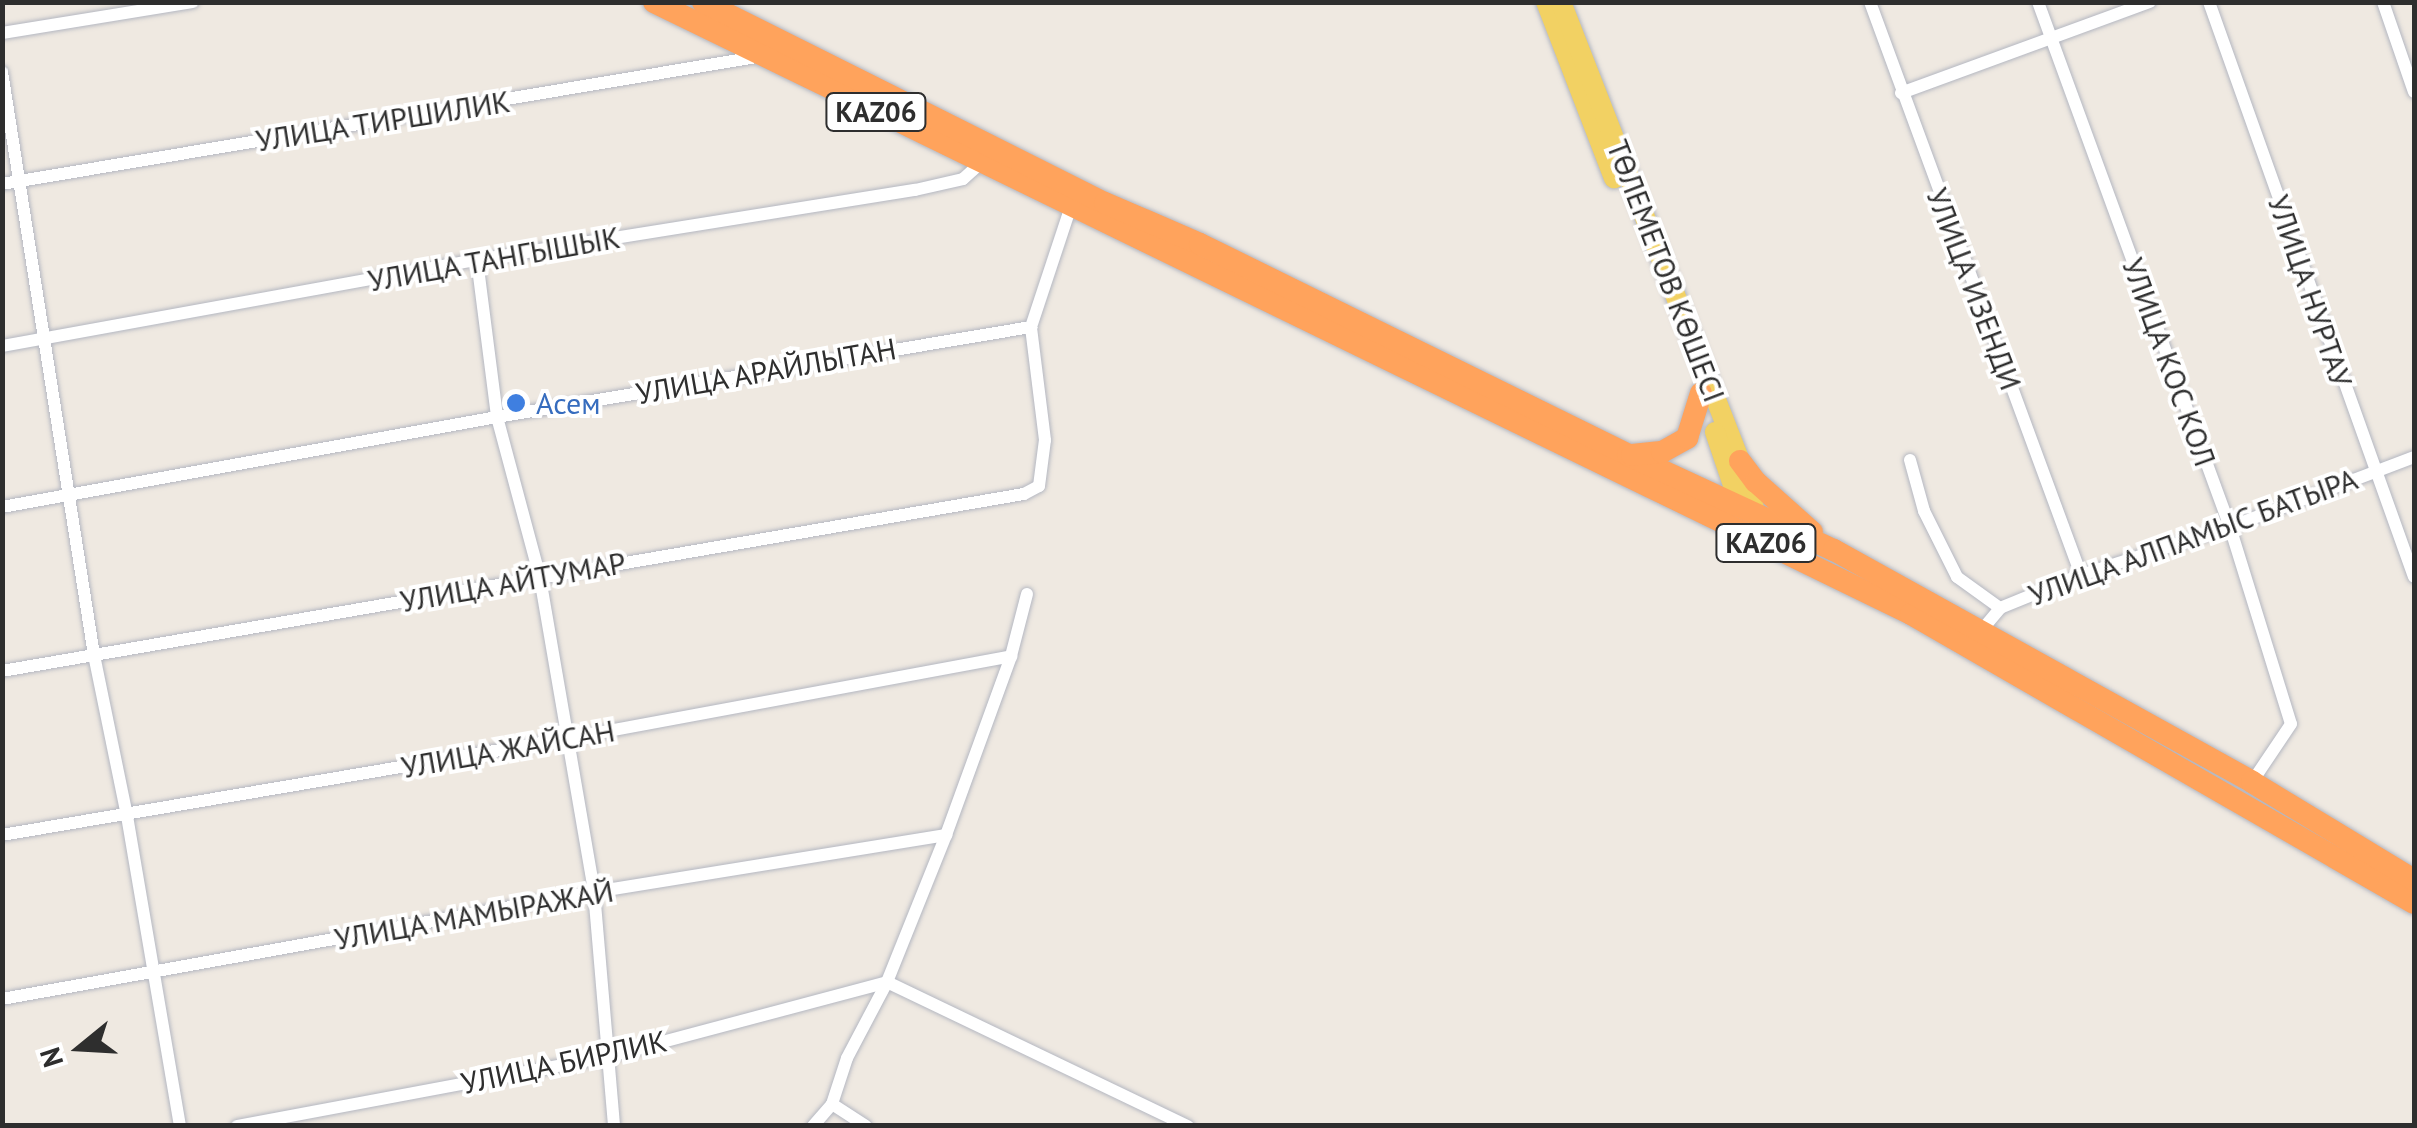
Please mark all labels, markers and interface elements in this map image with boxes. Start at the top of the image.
street label: УЛИЦА ТИРШИЛИК [252,83,514,159]
road number: KАZ06 [824,89,928,135]
street label: ТӨЛЕМЕТОВ КӨШЕСІ [1599,135,1733,407]
street label: УЛИЦА ИЗЕНДИ [1919,182,2029,396]
street label: УЛИЦА НУРТАУ [2260,190,2360,392]
street label: УЛИЦА ТАНГЫШЫК [364,219,624,299]
street label: УЛИЦА КОС КОЛ [2114,252,2224,472]
street label: УЛИЦА АРАЙЛЫТАН [632,330,900,412]
place label: Асем [536,385,601,421]
marker: Асем [505,392,527,414]
street label: УЛИЦА АЛПАМЫС БАТЫРА [2022,460,2364,614]
road number: KАZ06 [1714,520,1818,566]
street label: УЛИЦА АЙТУМАР [396,544,630,620]
street label: УЛИЦА ЖАЙСАН [398,712,618,786]
street label: УЛИЦА МАМЫРАЖАЙ [331,873,617,957]
north arrow [30,998,130,1098]
street label: УЛИЦА БИРЛИК [457,1023,671,1101]
text: N [31,1043,71,1072]

